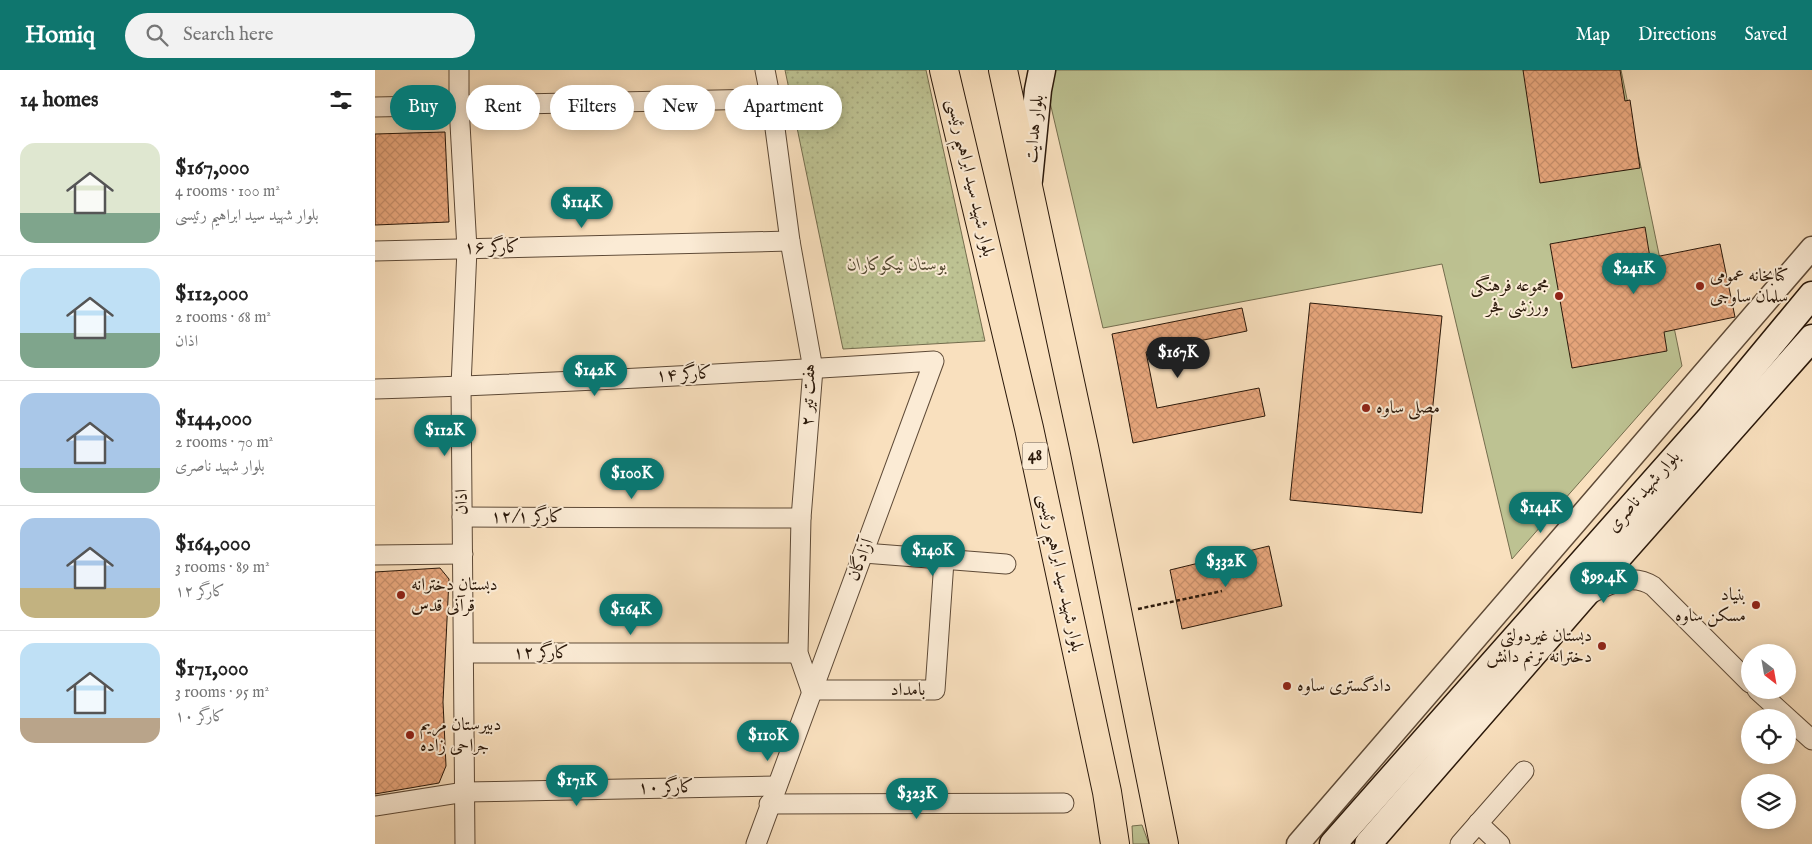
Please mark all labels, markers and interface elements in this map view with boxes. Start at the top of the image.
search box [125,13,475,58]
text: Homiq [25,20,95,51]
icon: search [143,21,171,49]
text: Search here [183,23,274,47]
text: Map [1576,24,1610,47]
text: Directions [1638,24,1716,47]
text: Saved [1744,24,1787,47]
chip: Buy [390,85,456,130]
chip: Rent [466,85,540,130]
chip: Filters [550,85,634,130]
chip: New [644,85,715,130]
chip: Apartment [725,85,842,130]
icon: filters [327,86,355,114]
text: 14 homes [20,87,98,114]
street label: بلوار هدایت [1020,94,1050,164]
street label: بلوار شهید سید ابراهیم رئیسی [936,97,999,260]
text: $167,000 [175,155,250,182]
icon: home [60,163,120,223]
text: 4 rooms · 100 m² [175,182,280,202]
pin: $114K [547,186,617,229]
text: $114K [562,193,602,213]
text: بلوار شهید سید ابراهیم رئیسی [175,206,319,226]
street label: کارگر ۱۶ [464,234,520,260]
pin: $241K [1599,252,1669,295]
park label: بوستان نیکوکاران [847,254,948,277]
text: $241K [1613,259,1655,279]
place label: کتابخانه عمومی سلمان ساوجی [1710,265,1789,309]
place label: مجموعه فرهنگی ورزشی فجر [1471,274,1549,319]
marker: کتابخانه عمومی سلمان ساوجی [1694,280,1706,292]
text: $112,000 [175,281,249,308]
icon: home [60,288,120,348]
marker: مجموعه فرهنگی ورزشی فجر [1553,290,1565,302]
text: 2 rooms · 68 m² [175,308,271,328]
text: اذان [175,332,198,352]
pin: $167K [1143,336,1213,379]
text: $167K [1158,343,1198,363]
pin: $142K [560,354,630,397]
street label: کارگر ۱۴ [655,360,713,388]
text: $142K [574,361,616,381]
street label: هفت تیر ۲ [796,363,822,427]
place label: مصلی ساوه [1376,397,1440,420]
marker: مصلی ساوه [1360,402,1372,414]
text: $144,000 [175,406,252,433]
icon: home [60,413,120,473]
pin: $112K [410,414,480,457]
text: $112K [425,421,465,441]
text: 2 rooms · 70 m² [175,433,273,453]
road number: 48 [1023,442,1047,470]
street label: بلوار شهید ناصری [1602,446,1686,538]
text: بلوار شهید ناصری [175,457,265,477]
pin: $100K [597,458,667,500]
text: $100K [611,464,653,484]
street label: اذان [451,489,474,515]
street label: بلوار شهید سید ابراهیم رئیسی [1027,492,1088,655]
pin: $144K [1506,492,1576,534]
text: $144K [1520,498,1562,518]
street label: کارگر ۱۲/۱ [491,504,563,529]
text: $164,000 [175,531,251,558]
street label: آزادگان [841,533,880,585]
pin: $140K [898,534,968,577]
icon: home [60,538,120,598]
text: $140K [912,541,954,561]
pin: $332K [1191,546,1261,588]
text: $332K [1206,552,1246,572]
text: 3 rooms · 89 m² [175,558,270,578]
pin: $99.4K [1563,562,1645,604]
text: $99.4K [1581,568,1627,588]
place label: دبستان دخترانه قرآنی قدس [411,574,498,618]
text: کارگر ۱۲ [175,582,225,602]
place label: بنیاد مسکن ساوه [1675,584,1746,628]
marker: دبستان دخترانه قرآنی قدس [395,589,407,601]
pin: $164K [596,594,666,636]
marker: بنیاد مسکن ساوه [1750,599,1762,611]
text: $164K [611,600,651,620]
place label: دبستان غیردولتی دخترانه ترنم دانش [1486,625,1592,672]
street label: کارگر ۱۲ [513,640,569,665]
marker: دبستان غیردولتی دخترانه ترنم دانش [1596,640,1608,652]
north arrow [1741,644,1796,699]
map controls [1741,644,1796,829]
text: $171,000 [175,656,249,683]
icon: home [60,663,120,723]
place label: دادگستری ساوه [1297,675,1391,698]
street label: بامداد [890,679,926,702]
marker: دادگستری ساوه [1281,680,1293,692]
text: 3 rooms · 95 m² [175,683,269,703]
text: کارگر ۱۰ [175,707,225,727]
button: locate [1741,709,1796,764]
place label: دبیرستان مریم جراحی زاده [420,714,501,758]
pin: $110K [733,720,803,762]
text: $110K [748,726,788,746]
marker: دبیرستان مریم جراحی زاده [404,729,416,741]
pin: $171K [542,764,612,807]
text: $171K [557,771,597,791]
street label: کارگر ۱۰ [638,774,694,800]
button: layers [1741,774,1796,829]
pin: $323K [882,778,952,820]
text: $323K [897,784,937,804]

